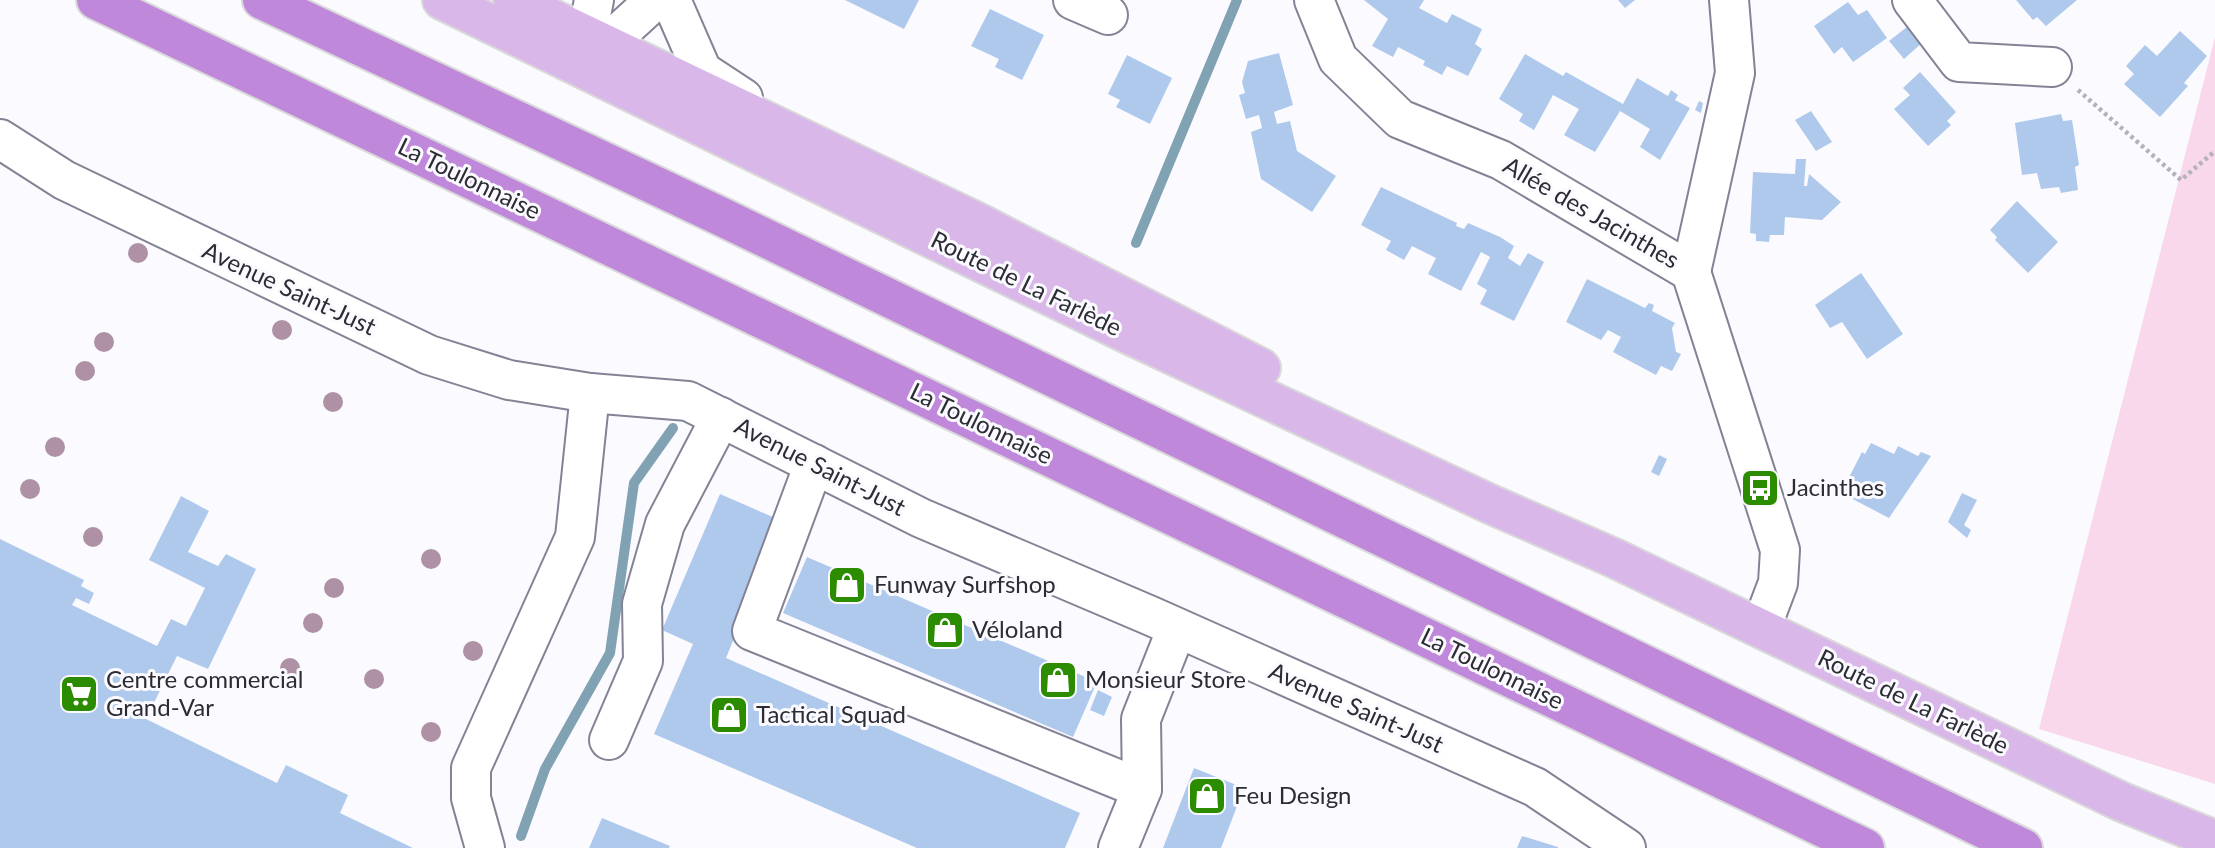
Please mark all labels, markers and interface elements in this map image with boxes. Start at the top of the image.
street label: La Toulonnaise [394,131,546,225]
street label: Allée des Jacinthes [1499,150,1685,274]
street label: Route de La Farlède [927,224,1127,341]
street label: Avenue Saint-Just [198,235,381,341]
street label: La Toulonnaise [906,376,1058,470]
street label: Avenue Saint-Just [730,410,911,521]
bus stop icon: Jacinthes [1739,467,1781,509]
place label: Jacinthes [1787,472,1884,501]
shop icon: Funway Surfshop [826,564,868,606]
place label: Funway Surfshop [874,569,1056,598]
shop icon: Véloland [924,609,966,651]
place label: Véloland [972,614,1063,643]
street label: La Toulonnaise [1417,621,1569,715]
street label: Route de La Farlède [1814,642,2014,759]
street label: Avenue Saint-Just [1265,655,1449,758]
shop icon: Monsieur Store [1037,659,1079,701]
place label: Centre commercial Grand-Var [106,664,303,721]
place label: Monsieur Store [1085,664,1246,693]
supermarket icon: Centre commercial Grand-Var [58,673,100,715]
shop icon: Tactical Squad [708,694,750,736]
place label: Tactical Squad [756,699,906,728]
shop icon: Feu Design [1186,775,1228,817]
place label: Feu Design [1234,780,1352,809]

